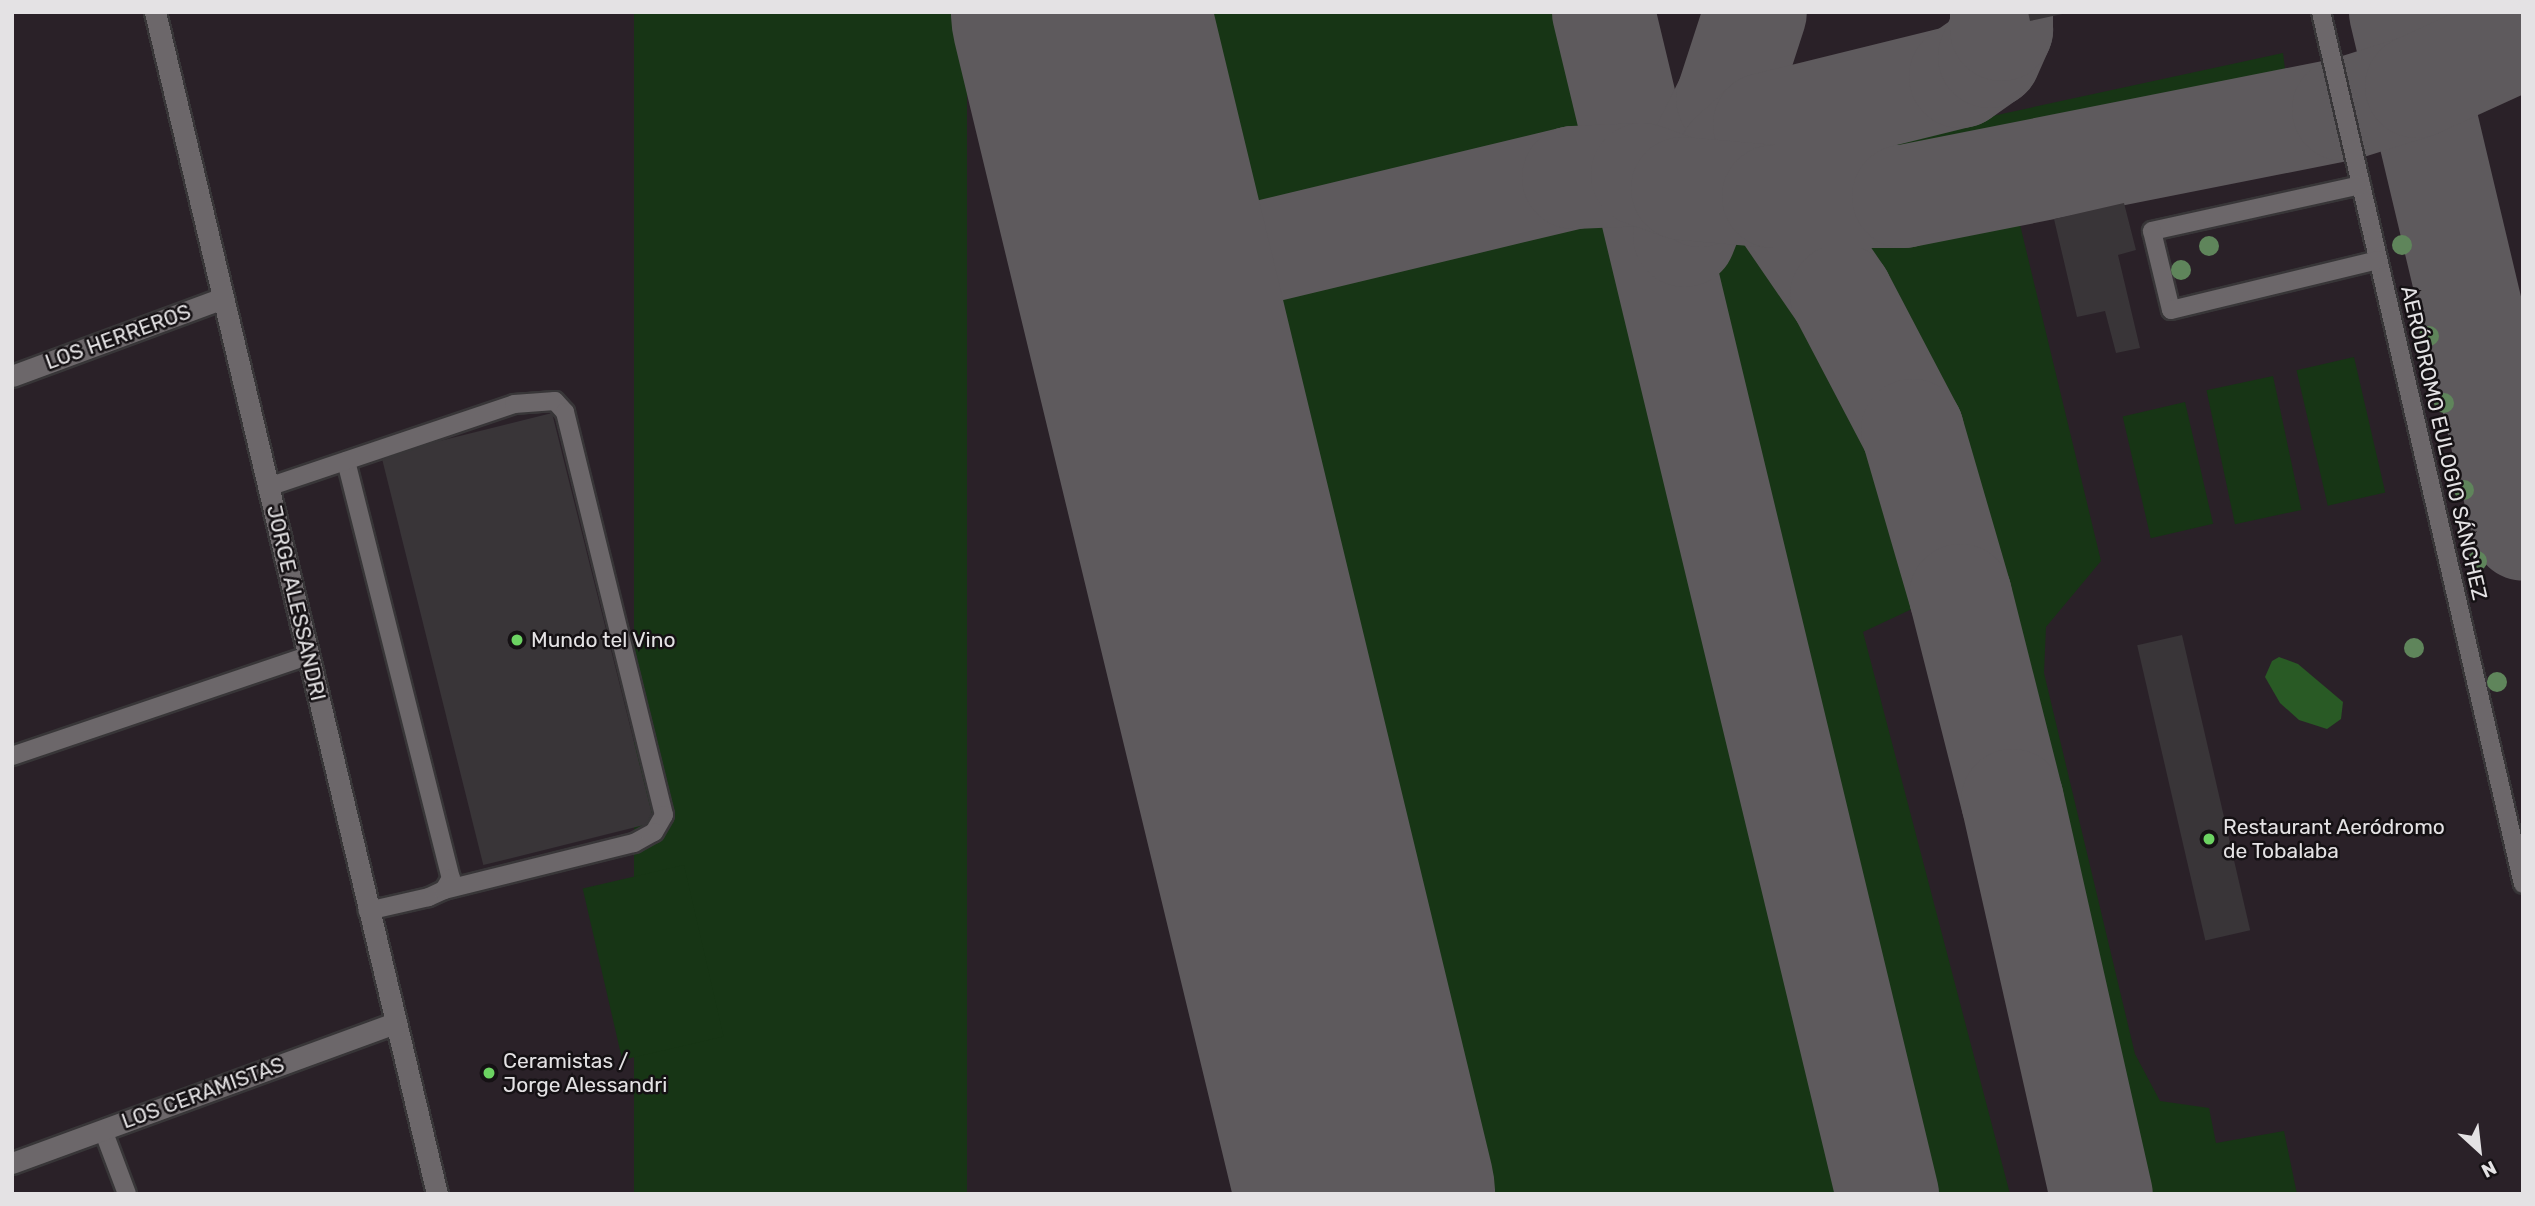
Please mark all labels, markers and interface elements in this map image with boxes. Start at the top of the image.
street label: AERÓDROMO EULOGIO SÁNCHEZ [2396,283,2492,603]
street label: LOS HERREROS [42,299,194,375]
street label: JORGE ALESSANDRI [261,502,331,704]
place label: Mundo tel Vino [531,627,677,653]
marker: Mundo tel Vino [509,632,525,648]
place label: Restaurant Aeródromo de Tobalaba [2223,814,2445,864]
marker: Restaurant Aeródromo de Tobalaba [2201,831,2217,847]
place label: Ceramistas / Jorge Alessandri [503,1048,668,1098]
street label: LOS CERAMISTAS [118,1052,288,1134]
marker: Ceramistas / Jorge Alessandri [481,1065,497,1081]
north arrow [2444,1115,2514,1185]
text: N [2477,1156,2500,1183]

